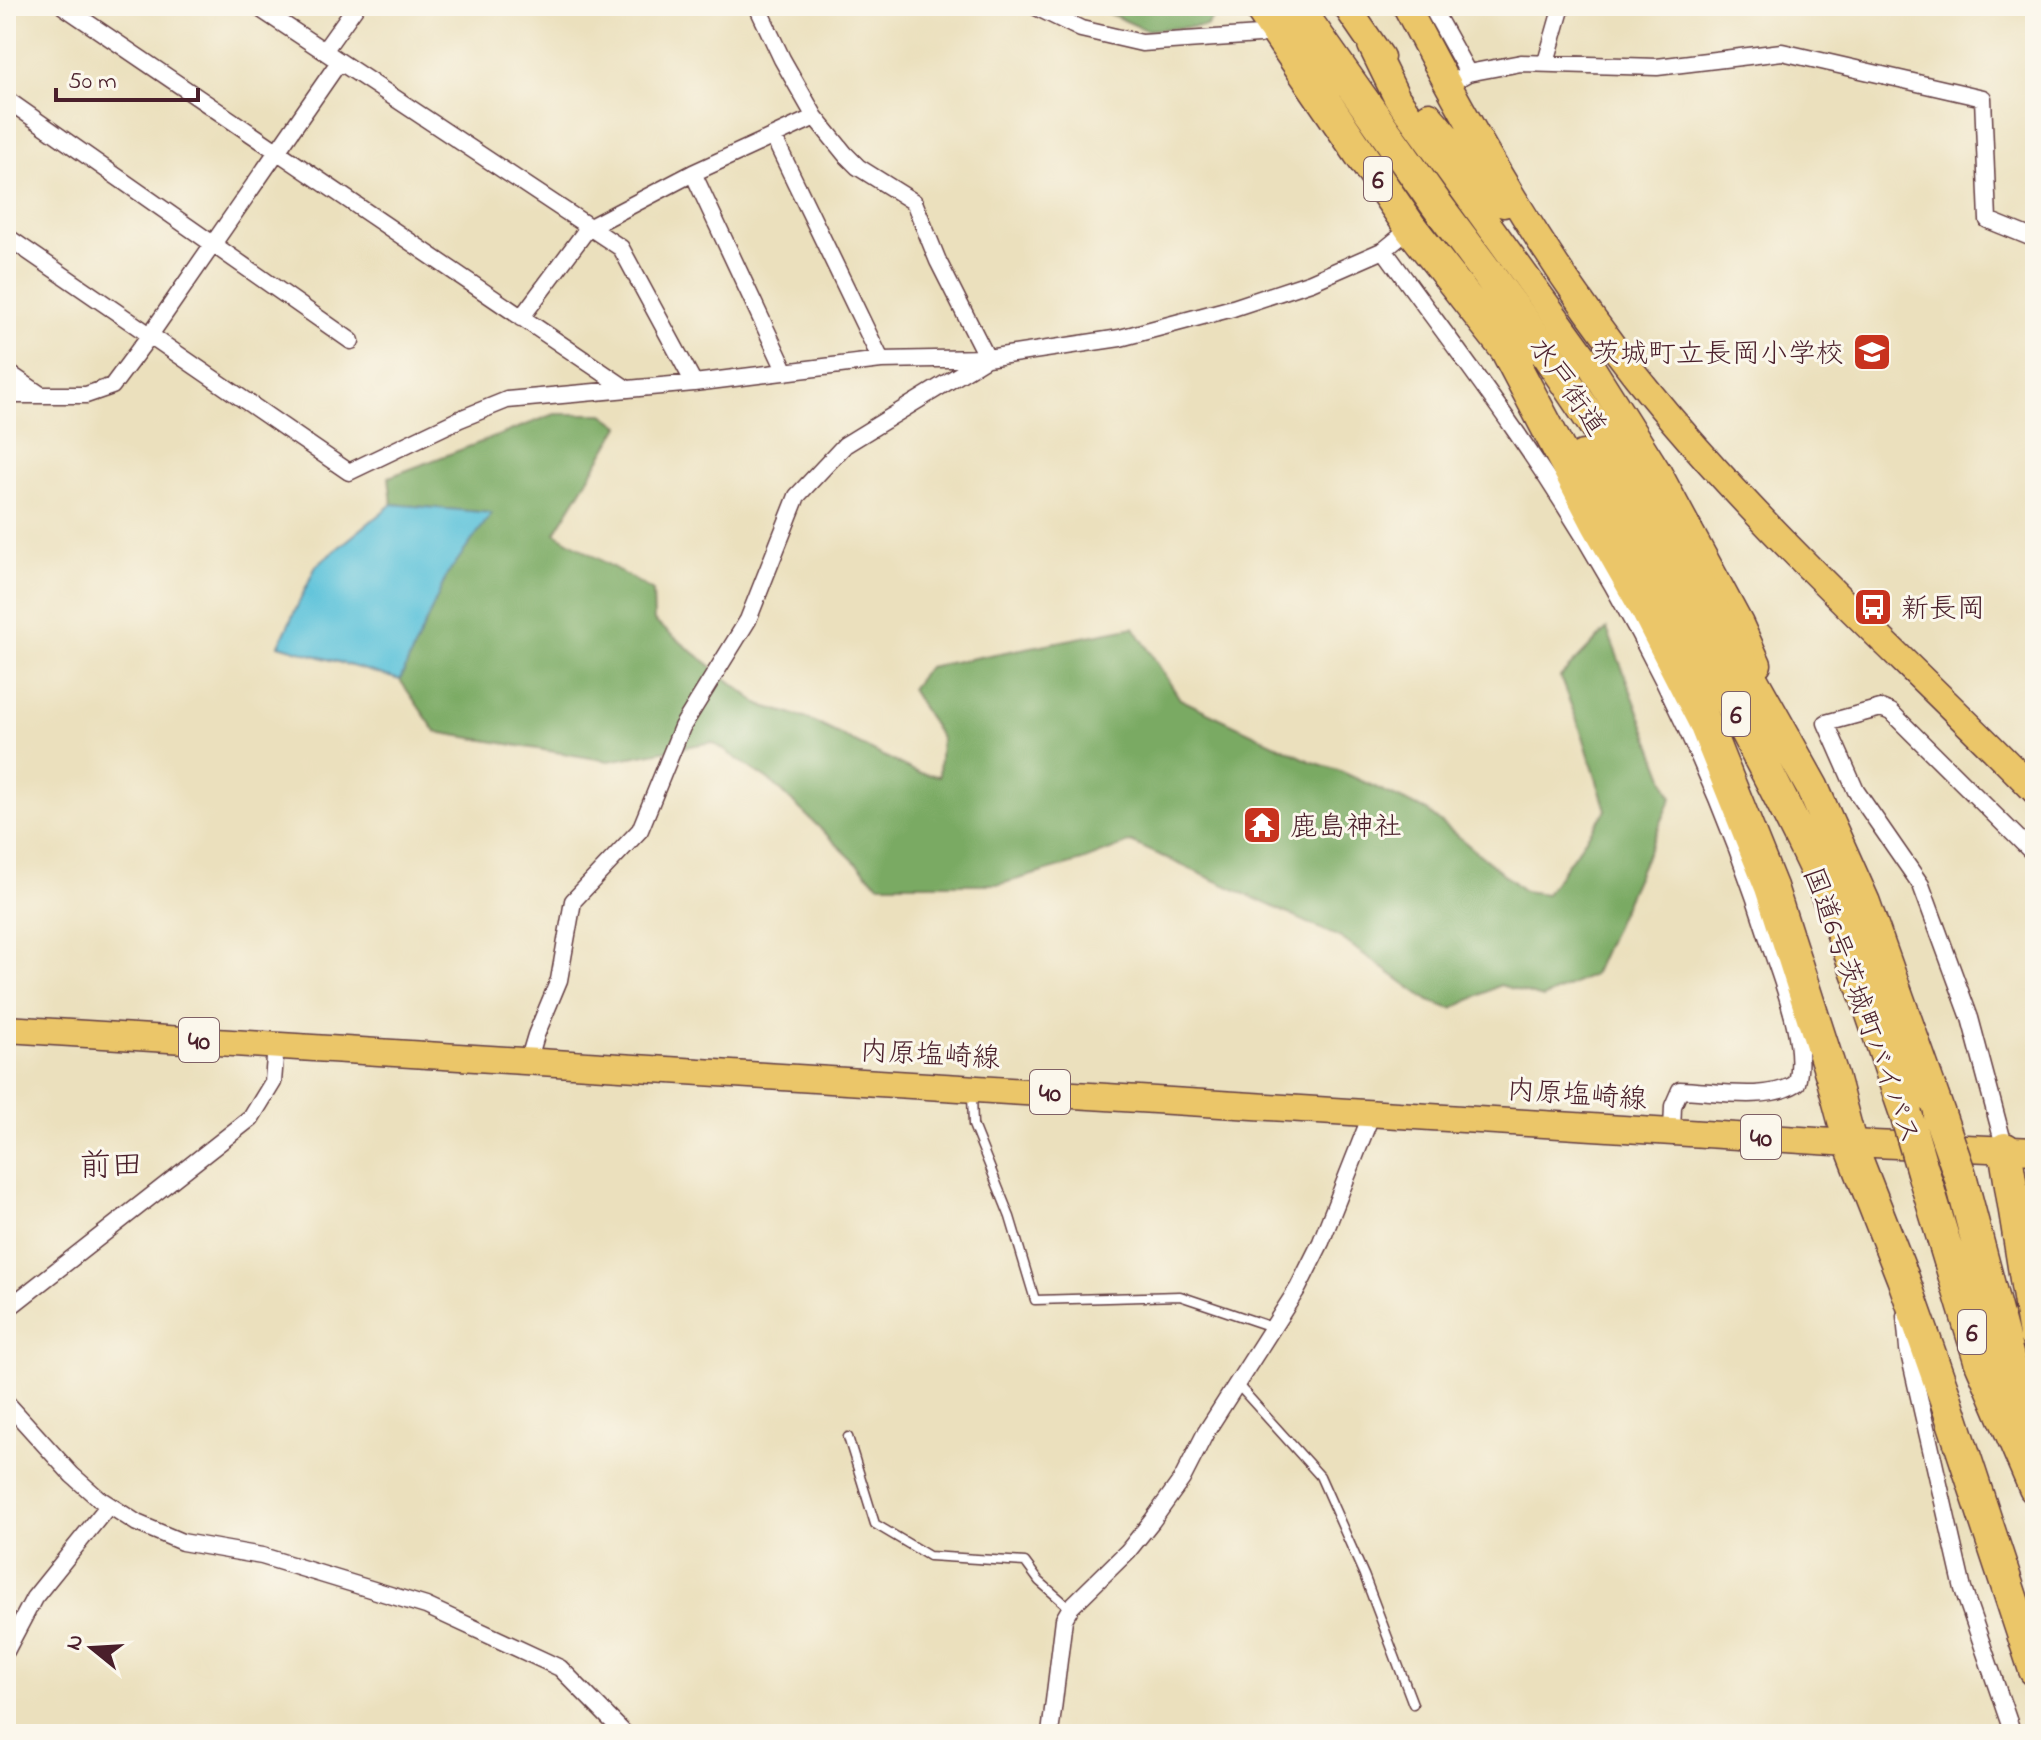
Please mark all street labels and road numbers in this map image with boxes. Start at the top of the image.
road number: 6 [1364,157,1392,201]
street label: 水戸街道 [1517,330,1615,446]
road number: 6 [1722,692,1750,736]
street label: 国道6号茨城町バイパス [1791,862,1929,1150]
road number: 40 [179,1018,219,1062]
street label: 内原塩崎線 [859,1032,1001,1081]
road number: 40 [1030,1070,1070,1114]
street label: 内原塩崎線 [1505,1071,1648,1122]
road number: 40 [1741,1115,1781,1159]
road number: 6 [1958,1310,1986,1354]

